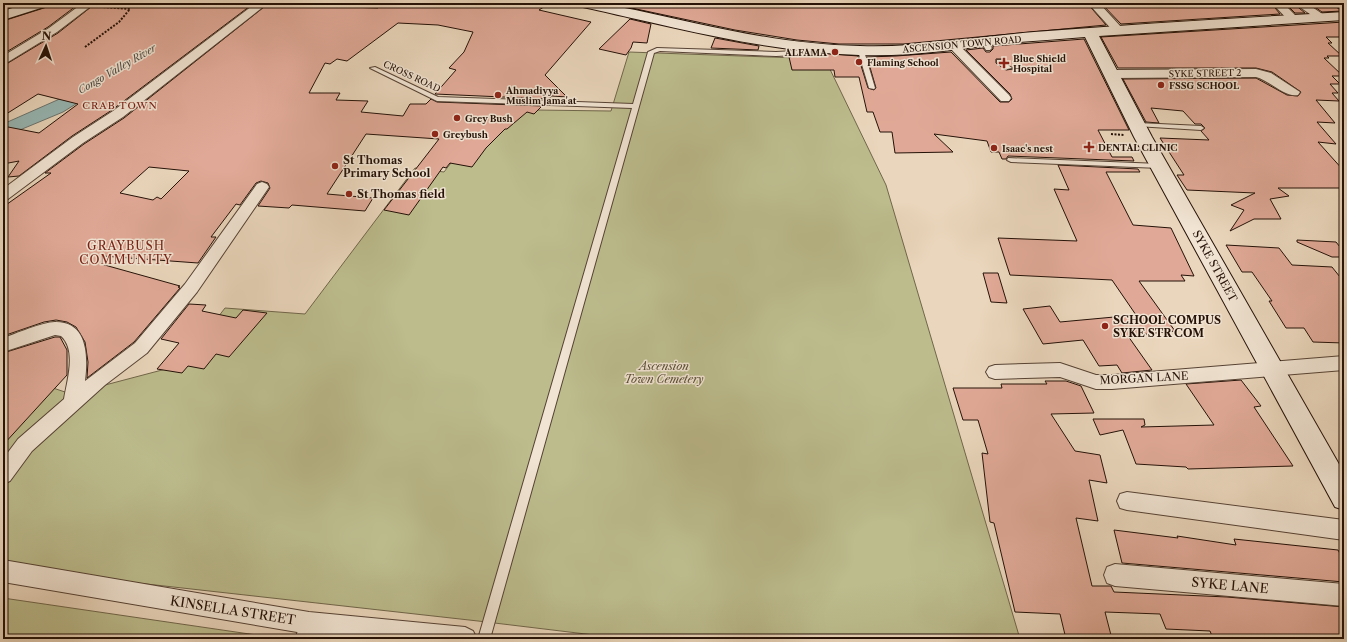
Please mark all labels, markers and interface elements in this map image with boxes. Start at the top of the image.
north arrow [26,26,66,66]
text: N [41,29,52,43]
street label: ASCENSION TOWN ROAD [901,33,1022,55]
water label: Congo Valley River [76,41,160,97]
place label: ALFAMA [784,47,828,58]
marker: ALFAMA [830,47,840,57]
place label: Blue Shield Hospital [1013,53,1066,74]
marker: Flaming School [854,57,864,67]
place label: Flaming School [867,57,939,68]
marker: Blue Shield Hospital [998,57,1010,69]
street label: CROSS ROAD [382,58,442,94]
street label: SYKE STREET 2 [1169,67,1241,79]
marker: FSSG SCHOOL [1156,80,1166,90]
place label: FSSG SCHOOL [1169,80,1240,91]
place label: Ahmadiyya Muslim Jama'at [505,85,577,106]
marker: Ahmadiyya Muslim Jama'at [493,90,503,100]
district label: CRAB TOWN [82,99,158,112]
marker: Grey Bush [452,113,462,123]
place label: Grey Bush [465,113,513,124]
marker: Greybush [430,129,440,139]
place label: Greybush [443,129,488,140]
marker: DENTAL CLINIC [1083,141,1095,153]
place label: DENTAL CLINIC [1098,142,1178,153]
marker: Isaac's nest [989,143,999,153]
place label: Isaac's nest [1002,143,1053,154]
place label: St Thomas Primary School [343,153,430,180]
marker: St Thomas Primary School [330,161,340,171]
place label: St Thomas field [357,187,446,201]
marker: St Thomas field [344,189,354,199]
street label: SYKE STREET [1190,228,1241,305]
district label: GRAYBUSH COMMUNITY [79,238,173,267]
place label: SCHOOL COMPUS SYKE STR COM [1113,313,1221,340]
marker: SCHOOL COMPUS SYKE STR COM [1100,321,1110,331]
park label: Ascension Town Cemetery [624,359,704,386]
street label: MORGAN LANE [1099,369,1189,387]
street label: SYKE LANE [1191,574,1269,596]
street label: KINSELLA STREET [169,592,297,628]

